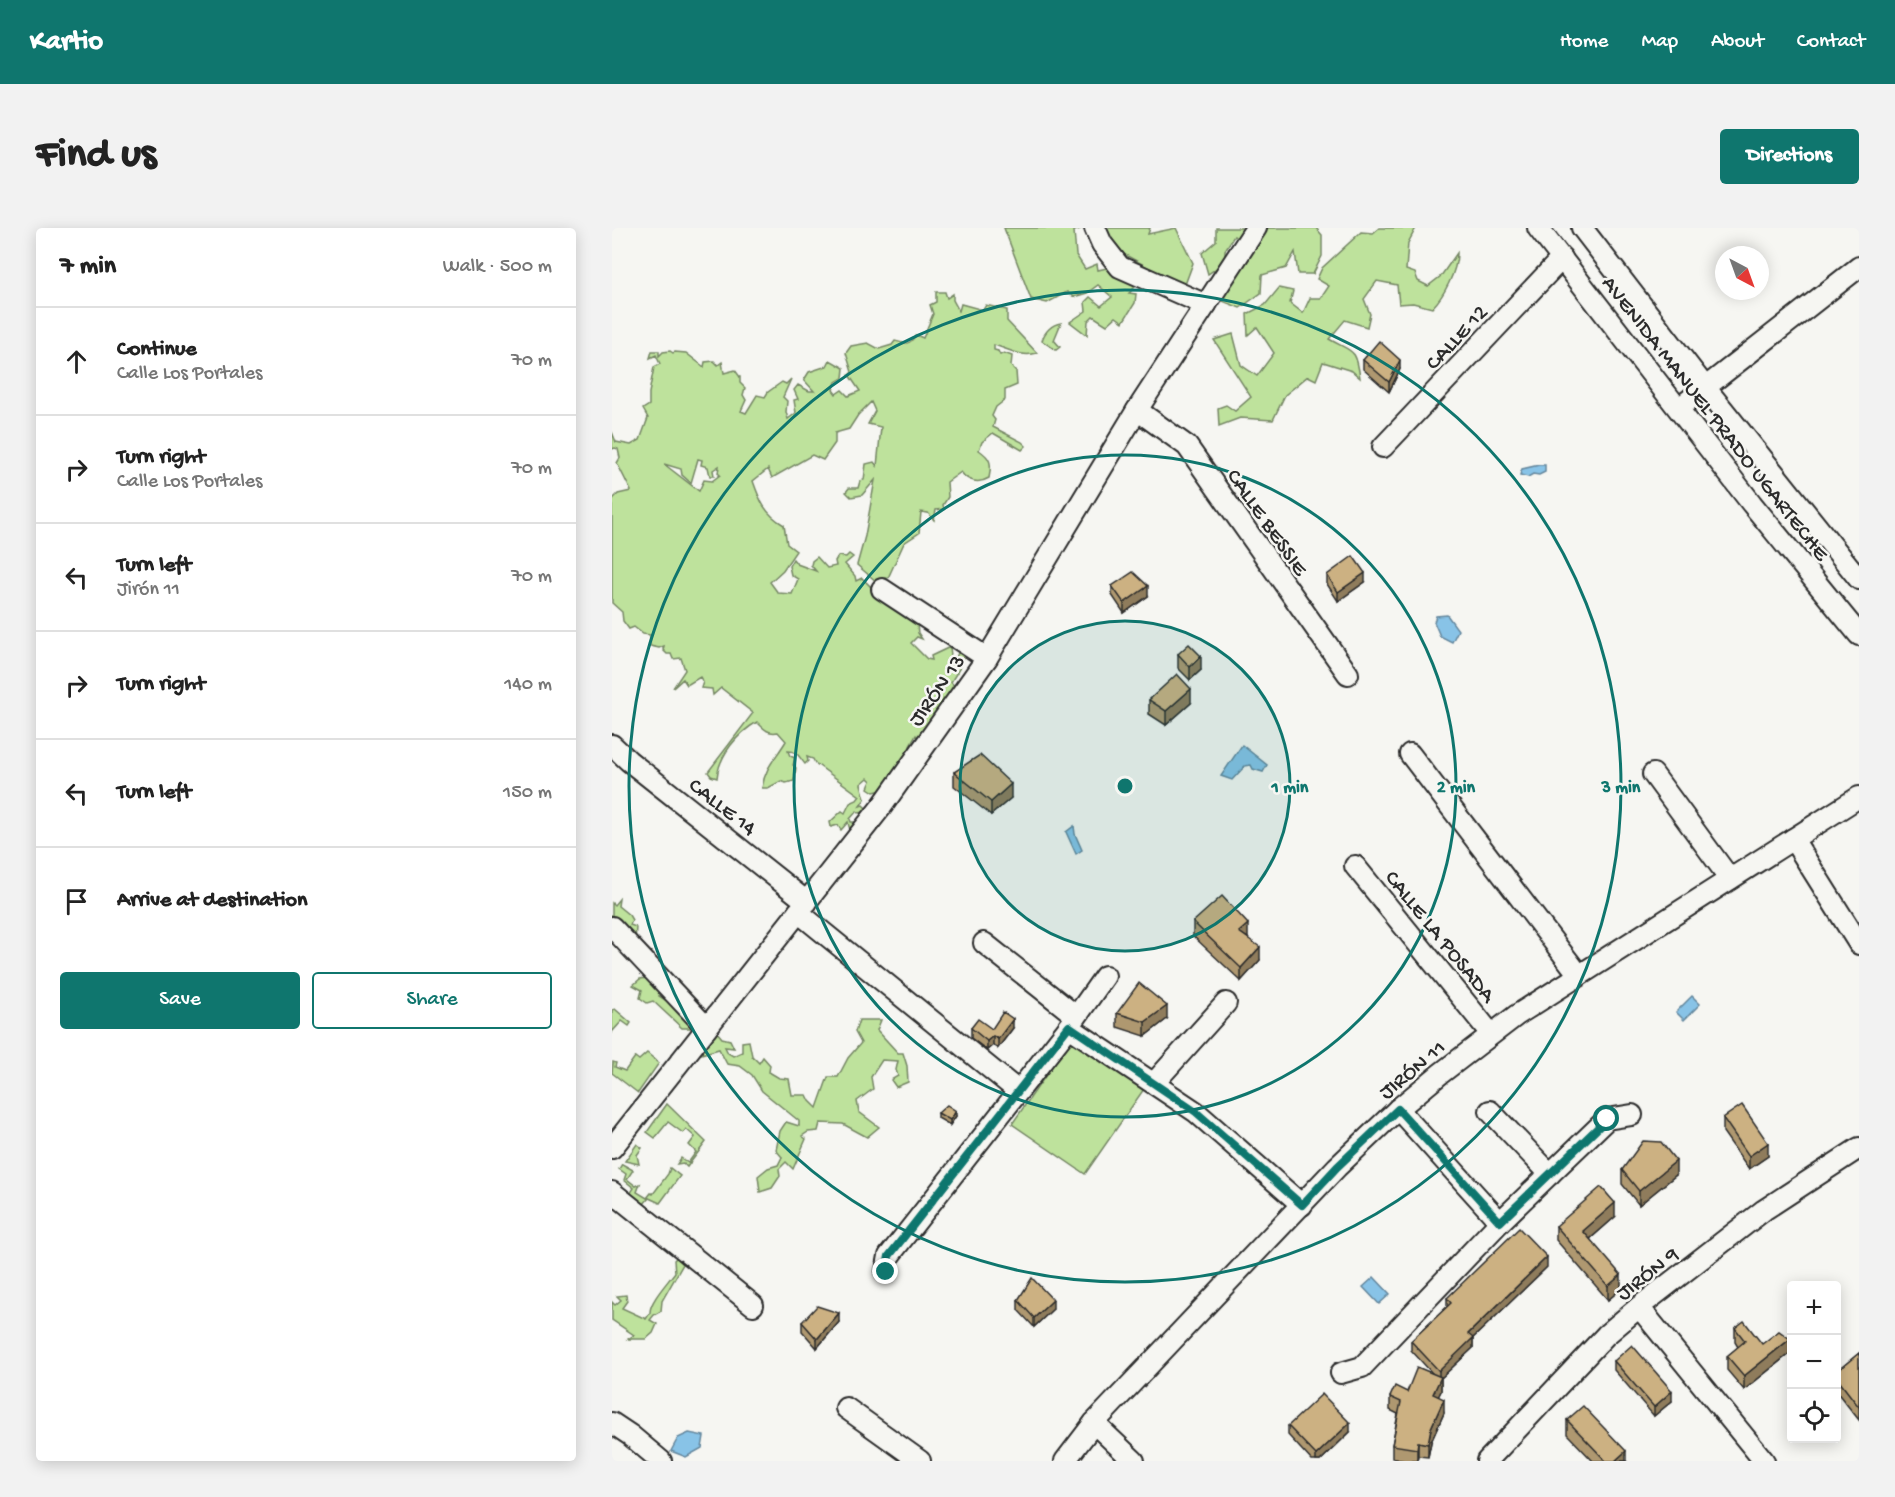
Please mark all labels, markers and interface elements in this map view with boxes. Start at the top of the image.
text: Kartio [30,26,103,59]
text: Home [1560,30,1608,55]
text: Map [1641,30,1678,55]
text: About [1711,30,1764,55]
text: Contact [1797,30,1865,55]
button: Directions [1720,129,1859,184]
text: Find us [36,132,156,181]
north arrow [1715,246,1769,300]
text: 7 min [60,252,116,283]
text: Walk · 500 m [443,256,552,279]
street label: AVENIDA MANUEL PRADO UGARTECHE [1595,272,1834,568]
street label: CALLE 12 [1421,301,1495,377]
text: Continue [117,337,197,363]
icon: ahead [60,345,93,378]
text: 70 m [511,350,552,373]
text: Calle Los Portales [117,363,262,386]
text: Turn right [117,445,205,471]
icon: right [60,453,93,486]
text: 70 m [511,458,552,481]
street label: CALLE BESSIE [1219,465,1313,583]
text: Calle Los Portales [117,471,262,494]
text: Turn left [117,553,191,579]
icon: left [60,561,93,594]
text: 70 m [511,566,552,589]
text: Jirón 11 [117,579,180,602]
street label: JIRÓN 13 [904,650,972,732]
icon: right [60,669,93,702]
text: Turn right [117,672,205,698]
text: 140 m [504,674,552,697]
street label: CALLE 14 [682,774,761,843]
centre of rings [1115,776,1135,796]
icon: left [60,777,93,810]
text: 1 min [1271,778,1309,799]
text: 2 min [1437,778,1476,799]
text: 3 min [1601,778,1641,799]
text: Turn left [117,780,191,806]
text: 150 m [503,782,552,805]
street label: CALLE LA POSADA [1378,866,1501,1009]
icon: arrive [60,885,93,918]
text: Arrive at destination [117,888,307,914]
button: Save [60,972,300,1029]
button: Share [312,972,552,1029]
street label: JIRÓN 11 [1375,1036,1452,1106]
route start [1593,1105,1619,1131]
street label: JIRÓN 9 [1612,1243,1685,1308]
route end [872,1258,898,1284]
map controls [1787,1281,1841,1443]
button: + [1787,1281,1841,1335]
button: − [1787,1335,1841,1389]
button: locate [1787,1389,1841,1443]

